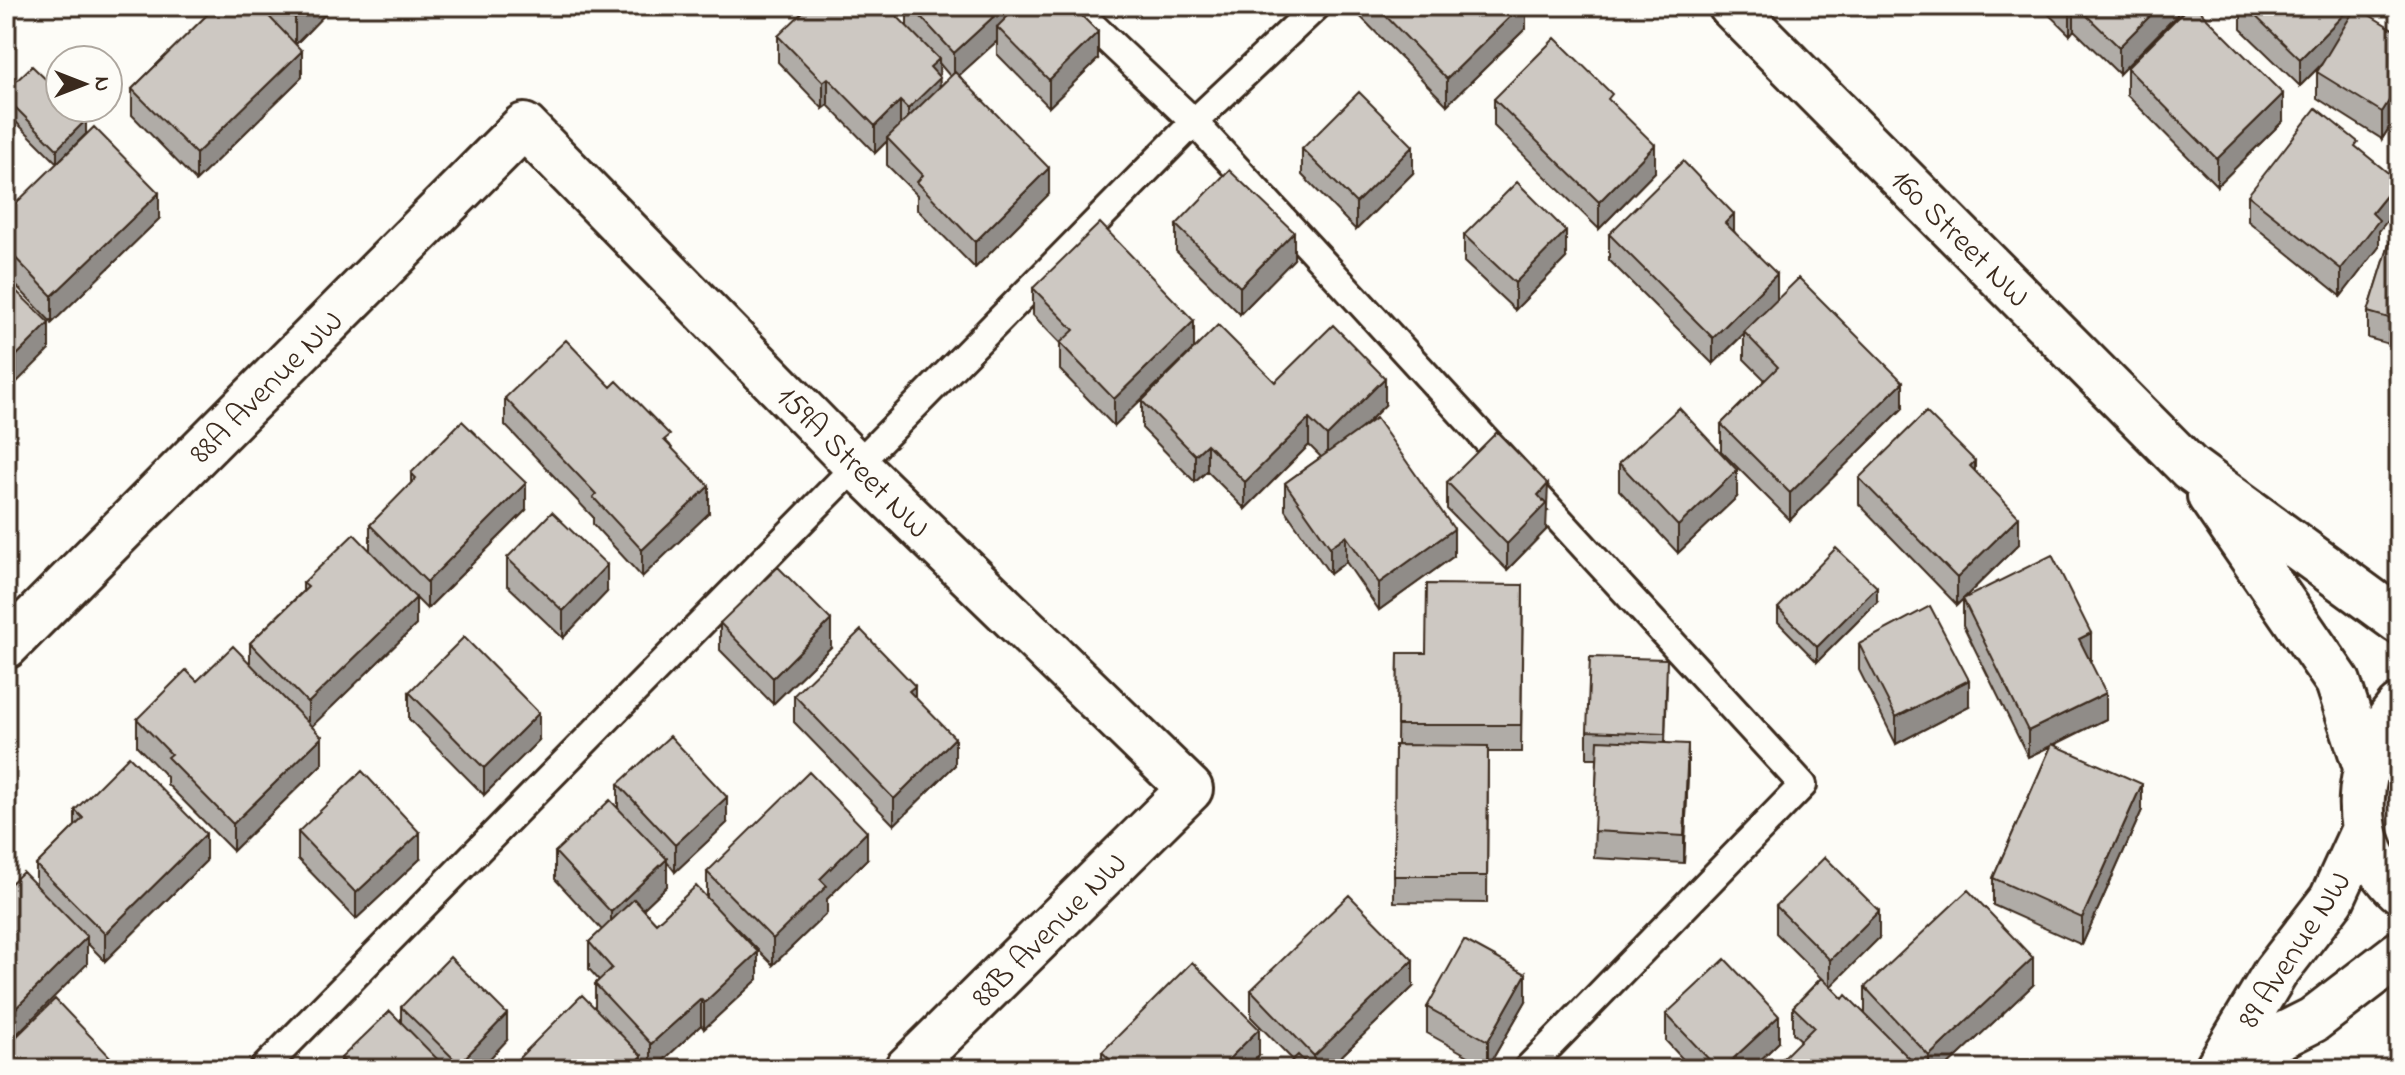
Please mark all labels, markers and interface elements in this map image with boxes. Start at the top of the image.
north arrow [44,44,124,124]
text: N [85,77,117,91]
street label: 160 Street NW [1878,159,2039,320]
street label: 88A Avenue NW [180,301,355,476]
street label: 159A Street NW [764,376,939,551]
street label: 88B Avenue NW [962,843,1139,1020]
street label: 89 Avenue NW [2227,863,2365,1039]

